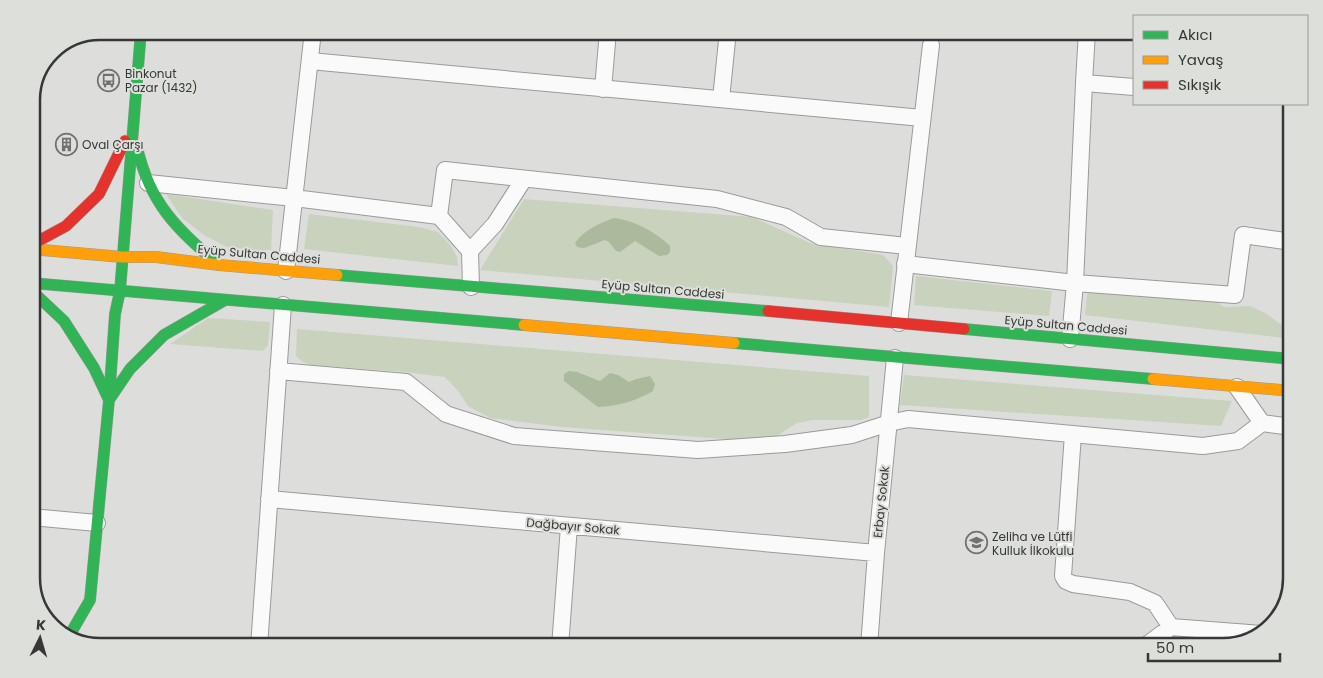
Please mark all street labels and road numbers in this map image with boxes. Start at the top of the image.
street label: Eyüp Sultan Caddesi [197,240,321,268]
street label: Eyüp Sultan Caddesi [601,275,725,303]
street label: Eyüp Sultan Caddesi [1004,311,1128,339]
street label: Erbay Sokak [869,464,893,539]
street label: Dağbayır Sokak [526,513,621,539]

